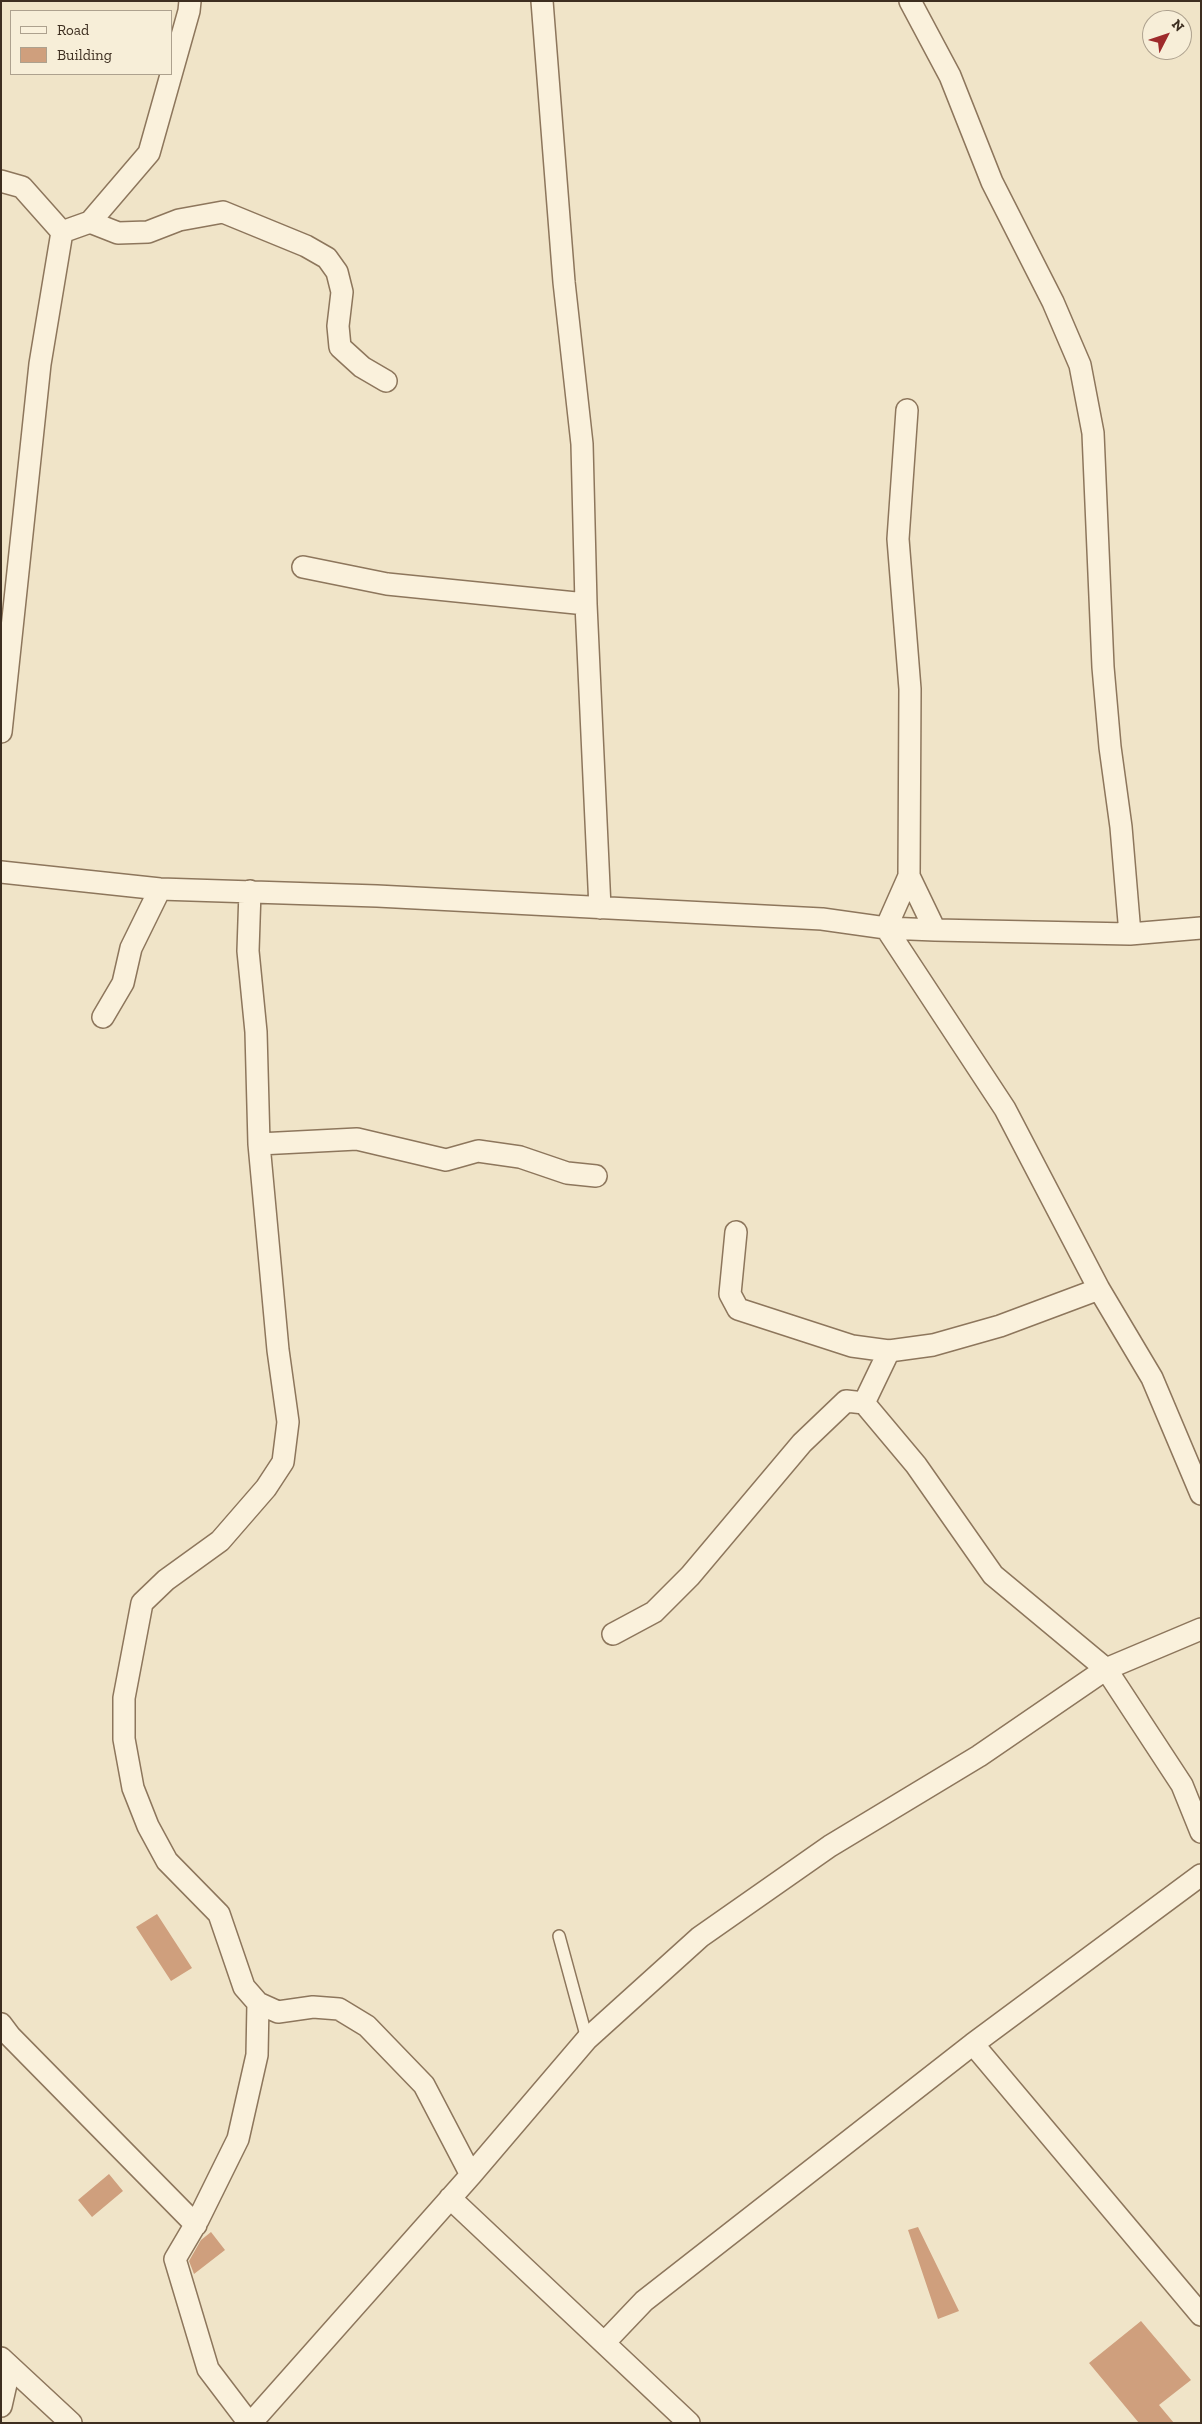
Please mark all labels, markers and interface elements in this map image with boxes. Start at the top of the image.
legend [10,10,172,75]
north arrow [1142,10,1192,60]
text: N [1168,16,1188,35]
text: Road [57,21,89,39]
text: Building [57,46,112,64]

